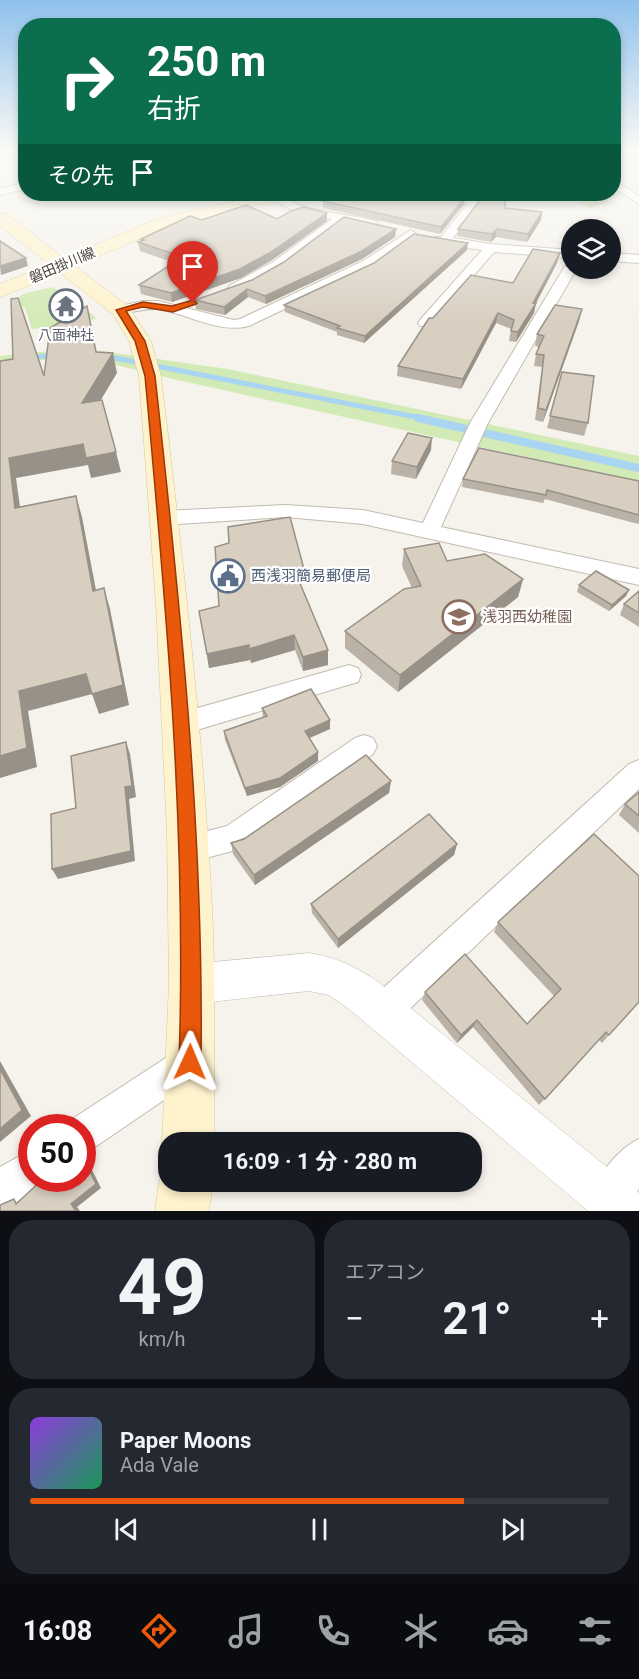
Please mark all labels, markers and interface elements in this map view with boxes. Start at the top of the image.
text: 250 m [147,37,266,86]
icon: right [48,42,126,120]
text: 右折 [147,93,201,125]
icon: arrive [126,156,159,189]
text: その先 [48,163,114,188]
map controls [561,219,621,279]
button: layers [561,219,621,279]
pin [167,241,218,303]
street label: 磐田掛川線 [27,244,97,286]
icon: arrive [176,250,209,283]
temple icon: 八面神社 [48,288,84,324]
place label: 八面神社 [38,327,94,343]
public building icon: 西浅羽簡易郵便局 [210,558,246,594]
place label: 西浅羽簡易郵便局 [251,567,371,585]
school or university icon: 浅羽西幼稚園 [441,599,477,635]
place label: 浅羽西幼稚園 [482,608,572,626]
position arrow [158,1030,222,1094]
speed limit sign: 50 [18,1114,96,1192]
text: 16:09 · 1 分 · 280 m [223,1149,417,1174]
text: 49 [117,1242,207,1333]
text: エアコン [345,1260,425,1284]
text: 21° [442,1292,512,1345]
text: − [345,1299,364,1338]
text: + [590,1299,609,1338]
text: km/h [139,1327,185,1351]
text: Paper Moons [120,1428,251,1453]
text: Ada Vale [120,1453,199,1477]
icon: previous [110,1513,143,1546]
icon: pause [303,1513,336,1546]
icon: next [496,1513,529,1546]
icon: directions [138,1610,180,1652]
icon: music [225,1610,267,1652]
icon: phone [312,1610,354,1652]
icon: climate [400,1610,442,1652]
icon: car [487,1610,529,1652]
icon: filters [574,1610,616,1652]
text: 16:08 [23,1615,92,1647]

